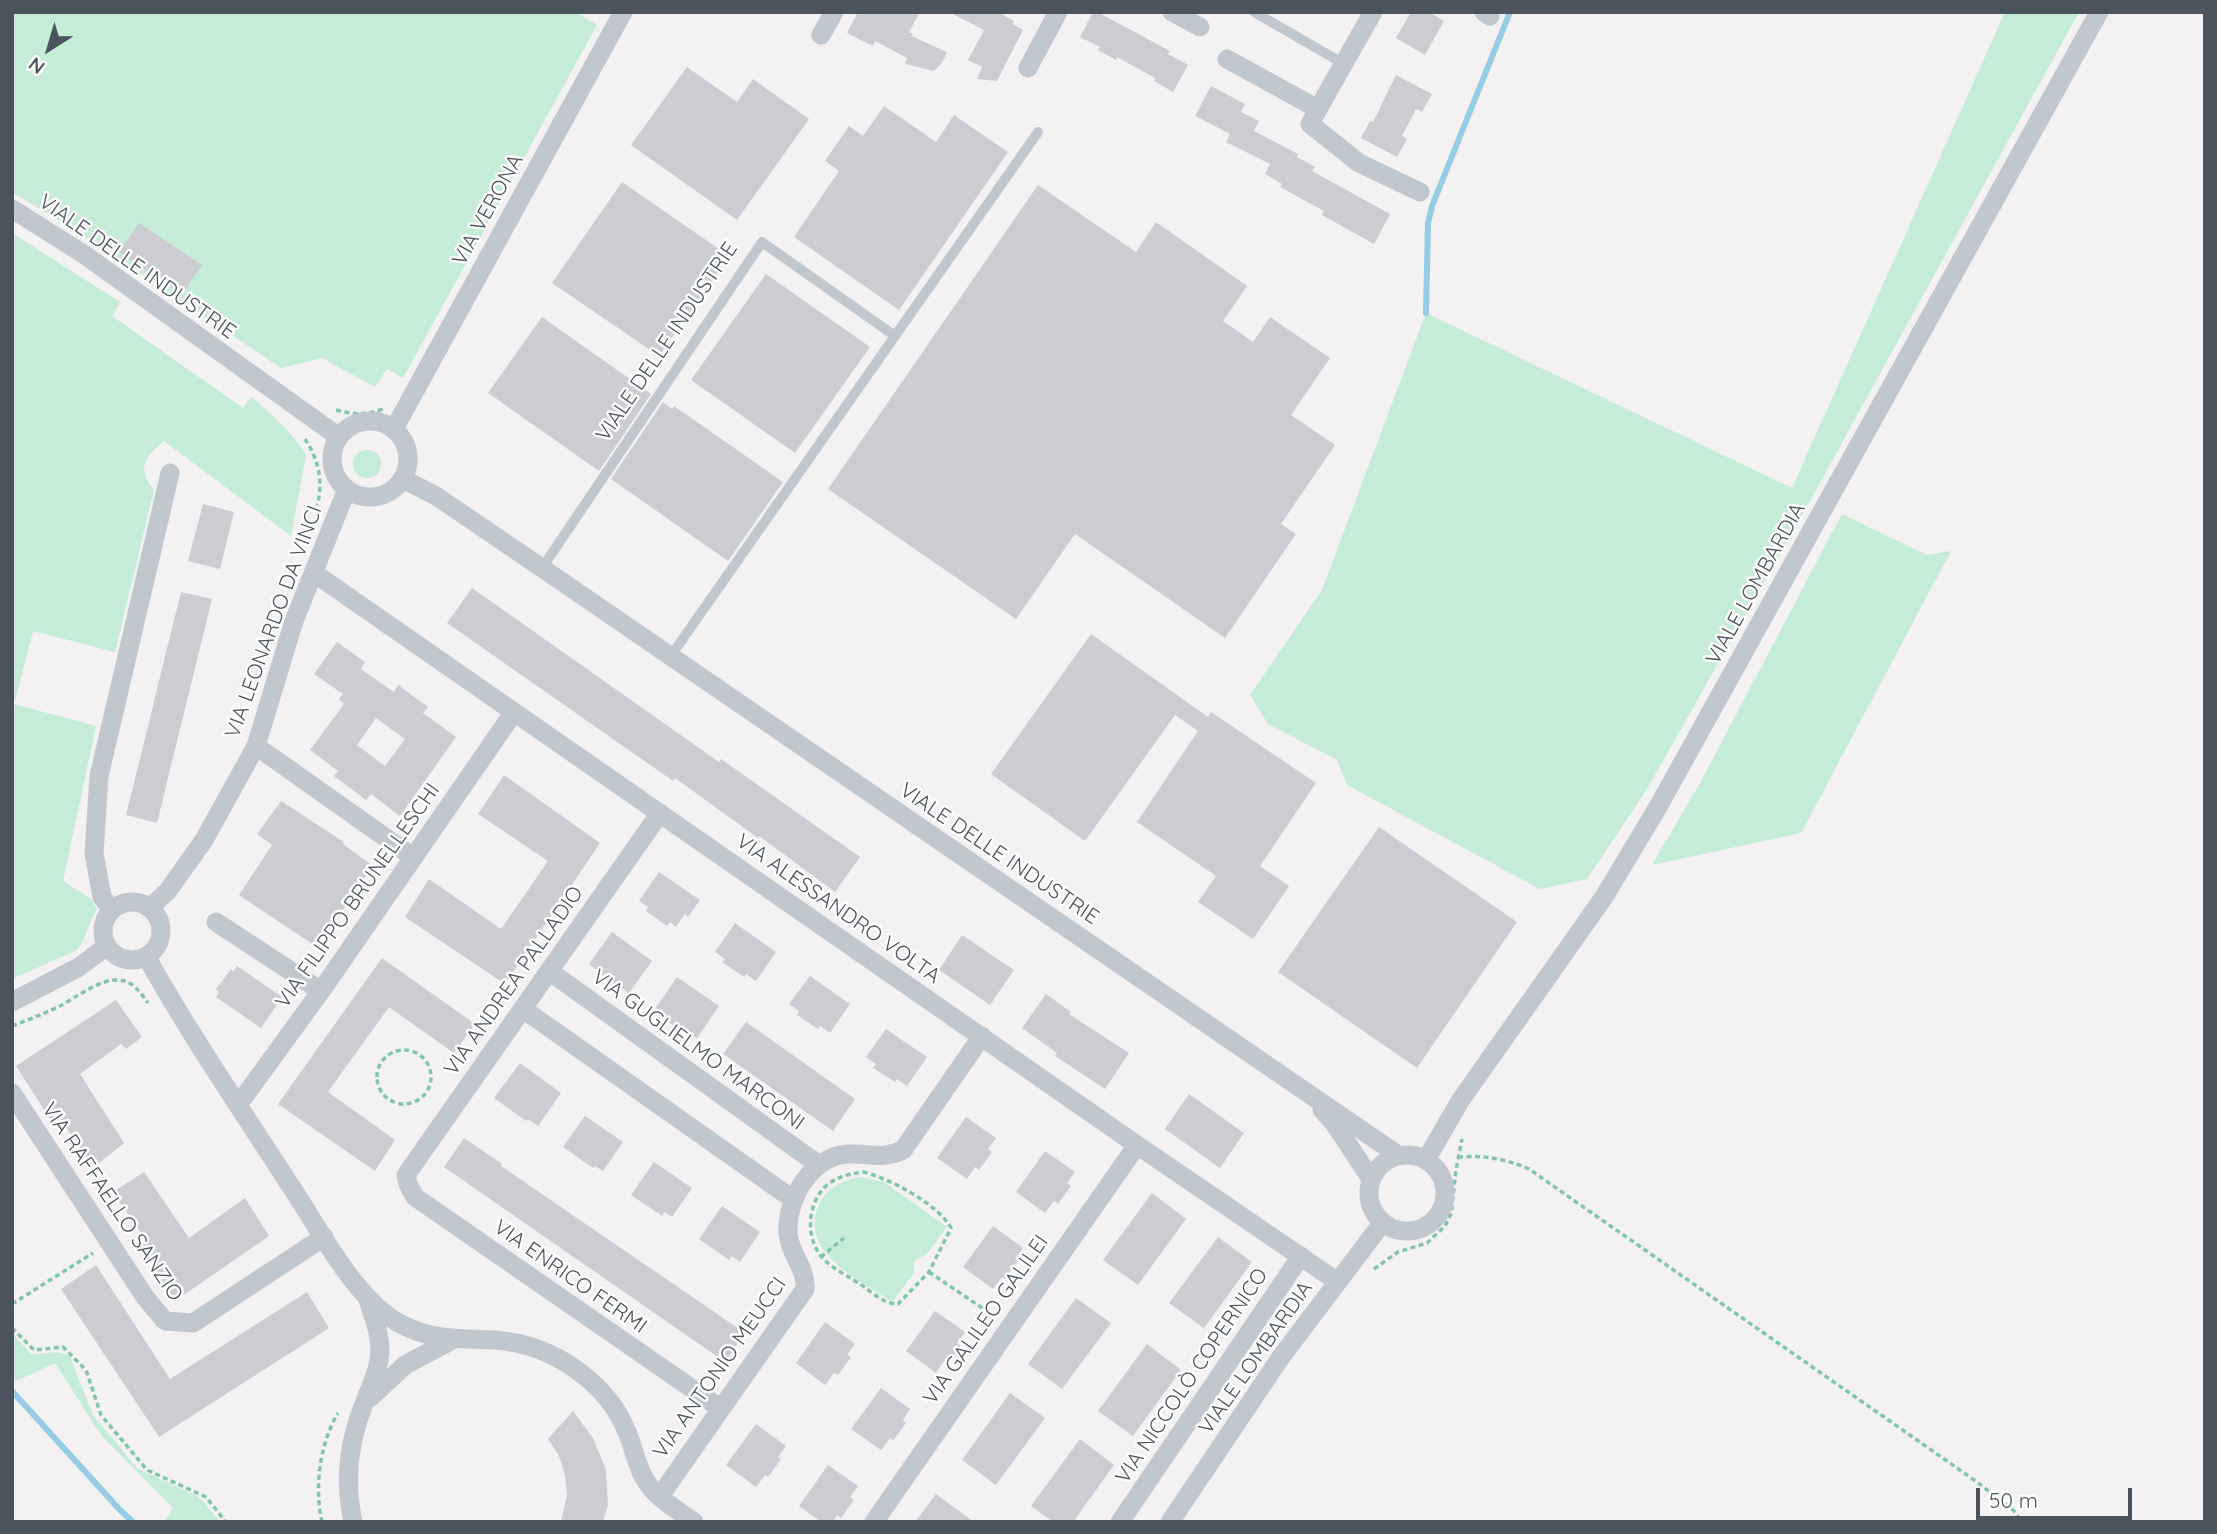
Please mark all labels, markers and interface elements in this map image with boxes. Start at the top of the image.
north arrow [14,14,84,84]
text: N [24,52,49,80]
street label: VIA VERONA [447,150,529,270]
street label: VIALE DELLE INDUSTRIE [34,189,240,345]
street label: VIALE DELLE INDUSTRIE [591,238,743,446]
street label: VIALE LOMBARDIA [1701,499,1811,669]
street label: VIA LEONARDO DA VINCI [220,502,328,742]
street label: VIALE DELLE INDUSTRIE [895,778,1103,930]
street label: VIA FILIPPO BRUNELLESCHI [271,779,445,1013]
street label: VIA ALESSANDRO VOLTA [731,829,945,989]
street label: VIA ANDREA PALLADIO [439,881,589,1081]
street label: VIA GUGLIELMO MARCONI [587,964,809,1136]
street label: VIA RAFFAELLO SANZIO [36,1098,188,1306]
street label: VIA ENRICO FERMI [489,1215,651,1339]
street label: VIA GALILEO GALILEI [918,1230,1054,1410]
street label: VIA NICCOLÒ COPERNICO [1110,1264,1274,1488]
street label: VIA ANTONIO MEUCCI [648,1273,792,1463]
street label: VIALE LOMBARDIA [1194,1277,1318,1439]
scale bar [1979,1474,2135,1518]
text: 50 m [1989,1487,2038,1513]

